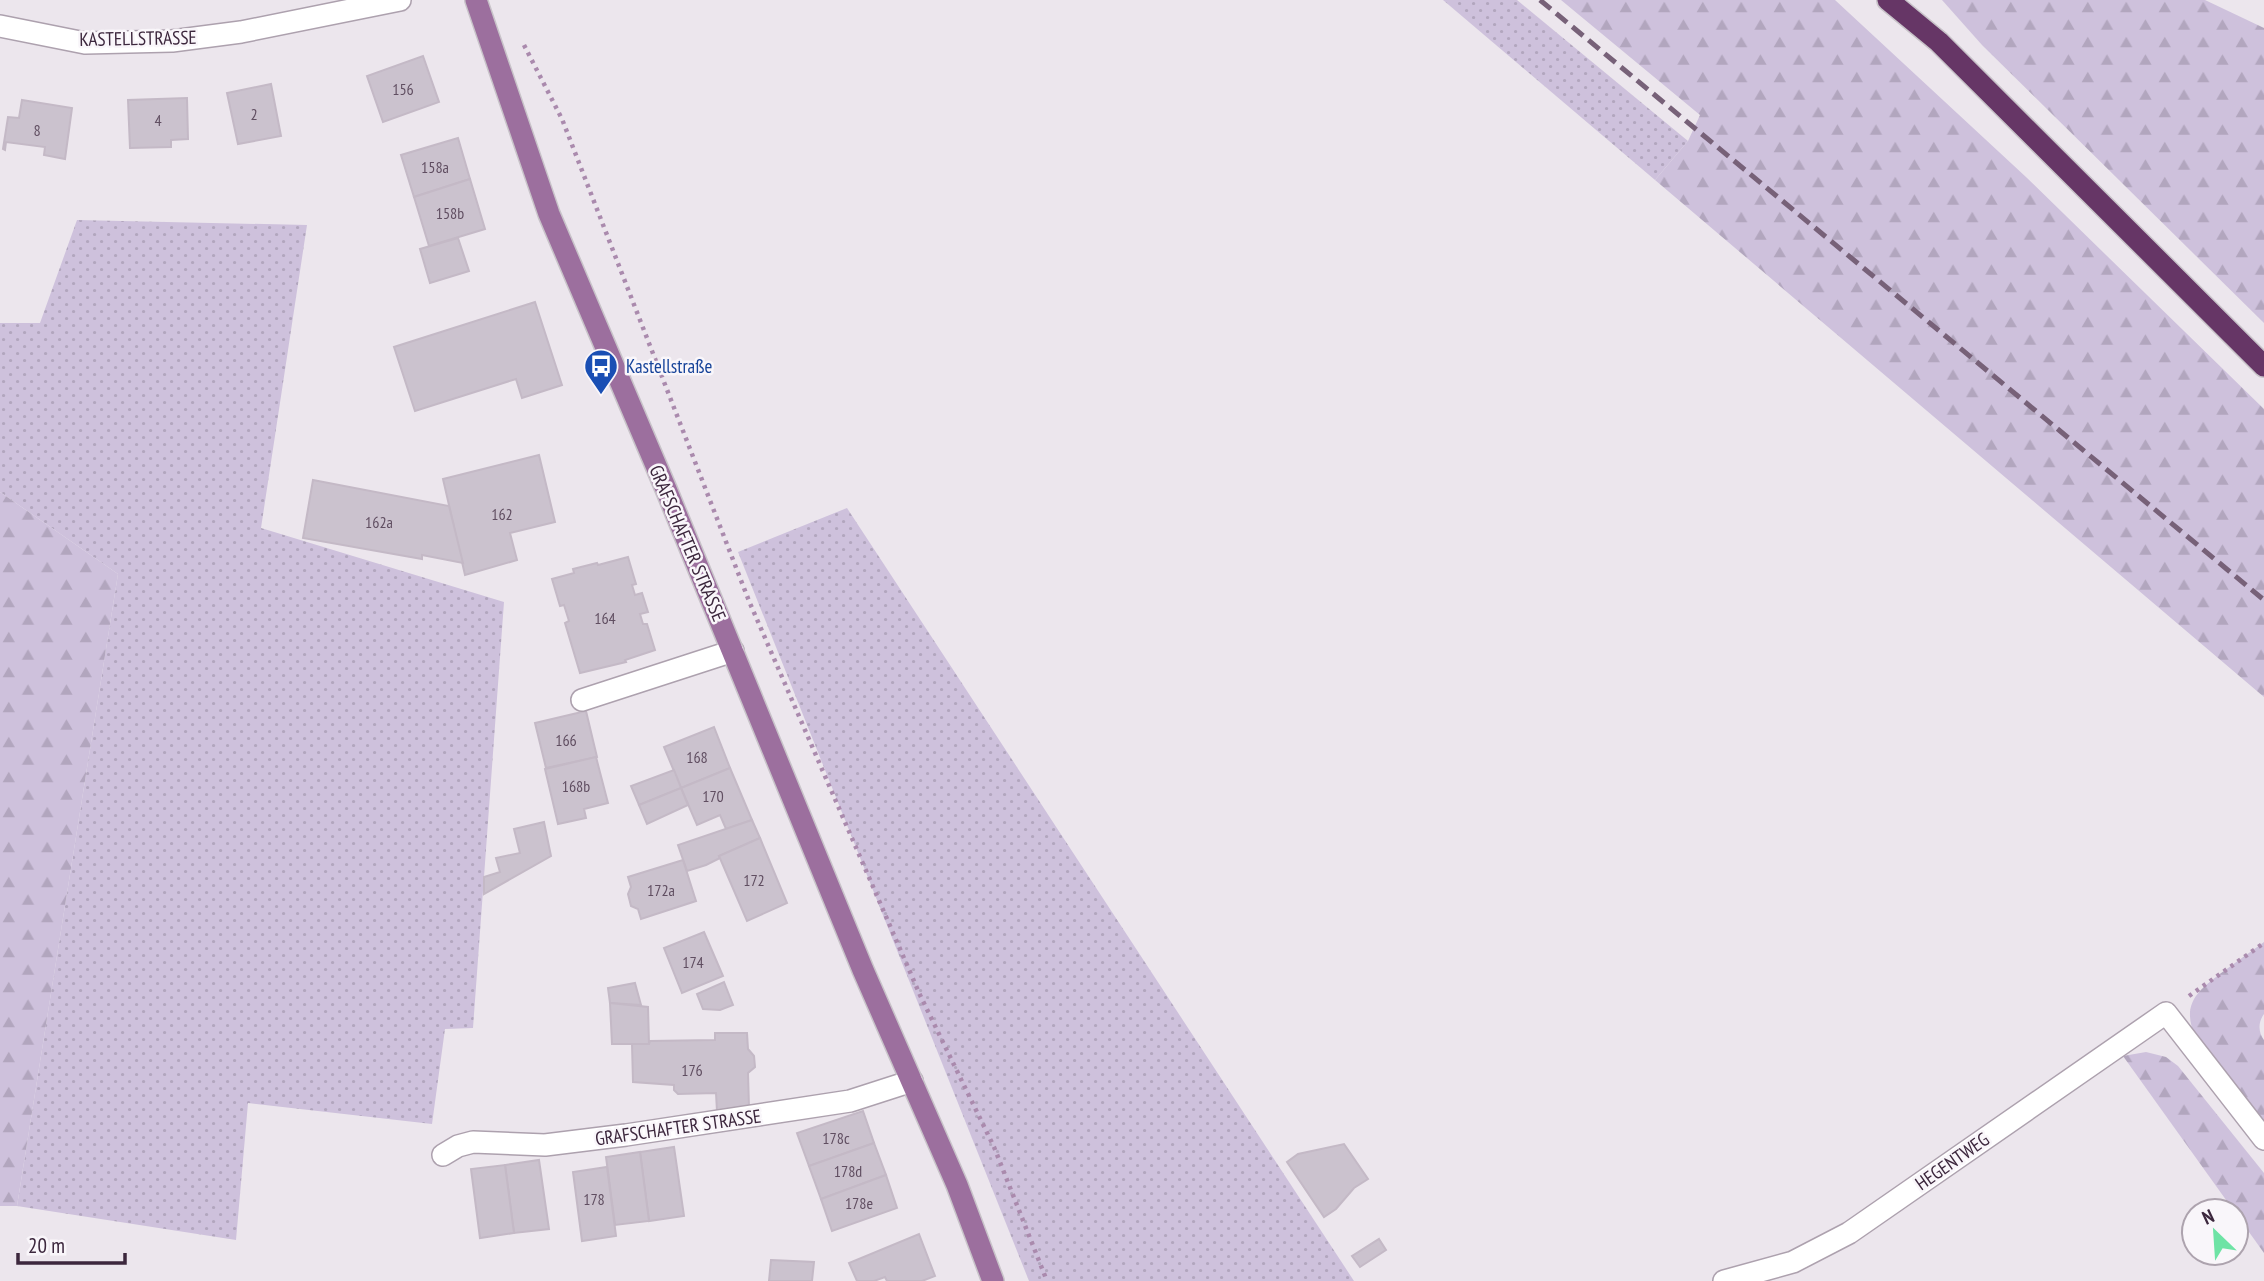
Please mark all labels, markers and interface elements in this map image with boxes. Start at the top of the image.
street label: KASTELLSTRASSE [79,25,197,51]
house number: 156 [392,79,414,99]
house number: 2 [250,104,258,124]
house number: 4 [154,110,162,130]
house number: 8 [33,120,41,140]
house number: 158a [421,157,449,177]
house number: 158b [436,203,464,223]
bus stop icon: Kastellstraße [582,347,620,396]
place label: Kastellstraße [626,354,712,378]
street label: GRAFSCHAFTER STRASSE [644,461,732,625]
house number: 162 [491,504,513,524]
house number: 162a [365,512,393,532]
house number: 164 [594,608,616,628]
house number: 166 [555,730,577,750]
house number: 168 [686,747,708,767]
house number: 168b [562,776,590,796]
house number: 170 [702,786,724,806]
house number: 172 [743,870,765,890]
house number: 172a [647,880,675,900]
house number: 174 [682,952,704,972]
house number: 176 [681,1060,703,1080]
street label: GRAFSCHAFTER STRASSE [594,1103,762,1151]
street label: HEGENTWEG [1910,1127,1994,1195]
house number: 178c [822,1128,850,1148]
house number: 178d [834,1161,862,1181]
house number: 178 [583,1189,605,1209]
house number: 178e [845,1193,873,1213]
north arrow [2180,1197,2250,1267]
text: N [2198,1204,2218,1230]
scale bar [18,1222,124,1266]
text: 20 m [28,1232,65,1259]

